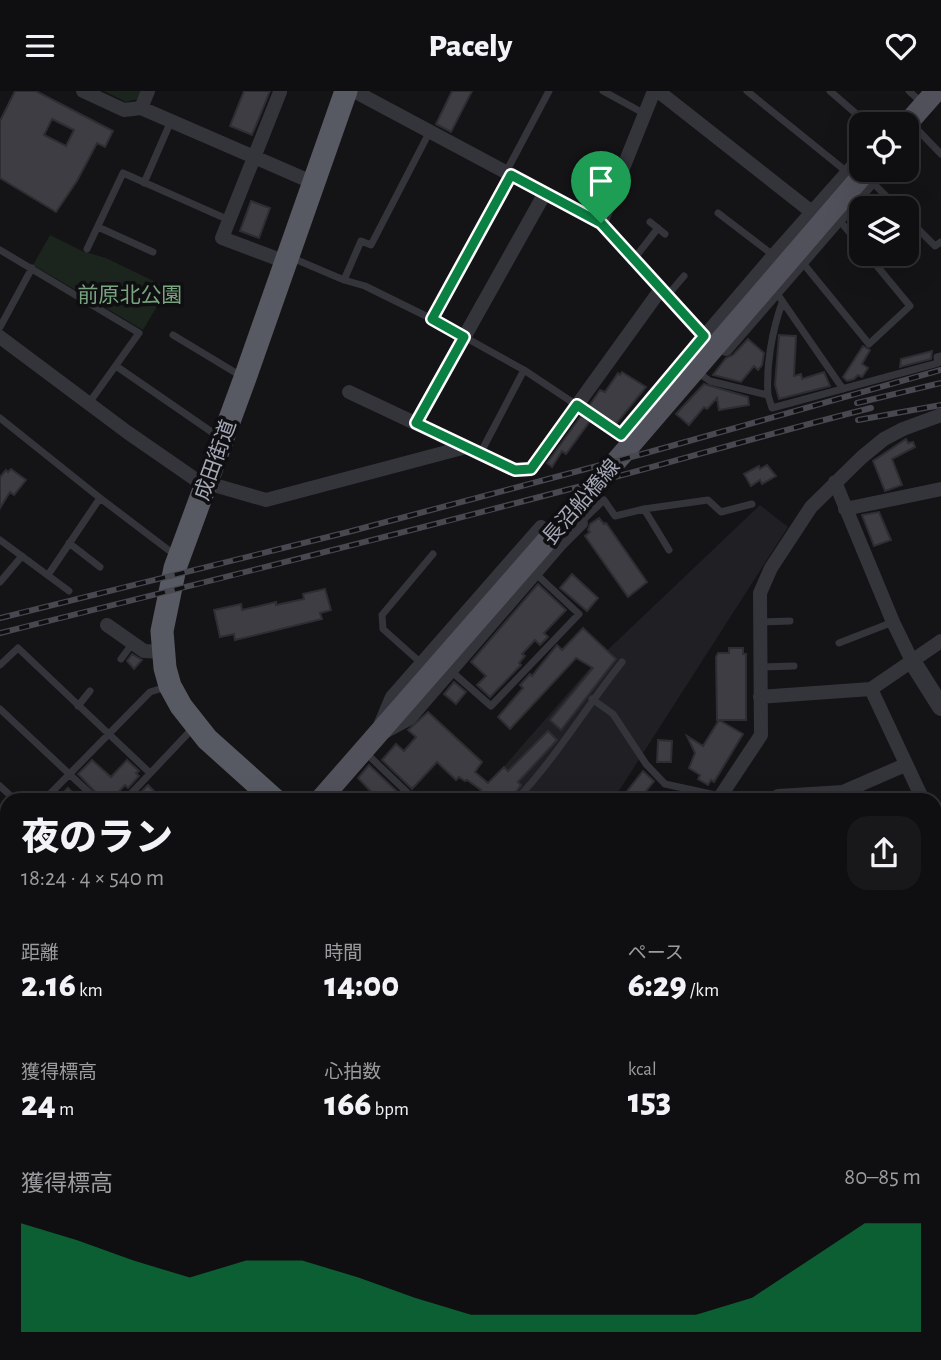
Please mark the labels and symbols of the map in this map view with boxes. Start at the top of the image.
pin [571,151,631,223]
park label: 前原北公園 [78,284,183,306]
street label: 成田街道 [190,417,240,503]
street label: 長沼船橋線 [538,455,624,549]

